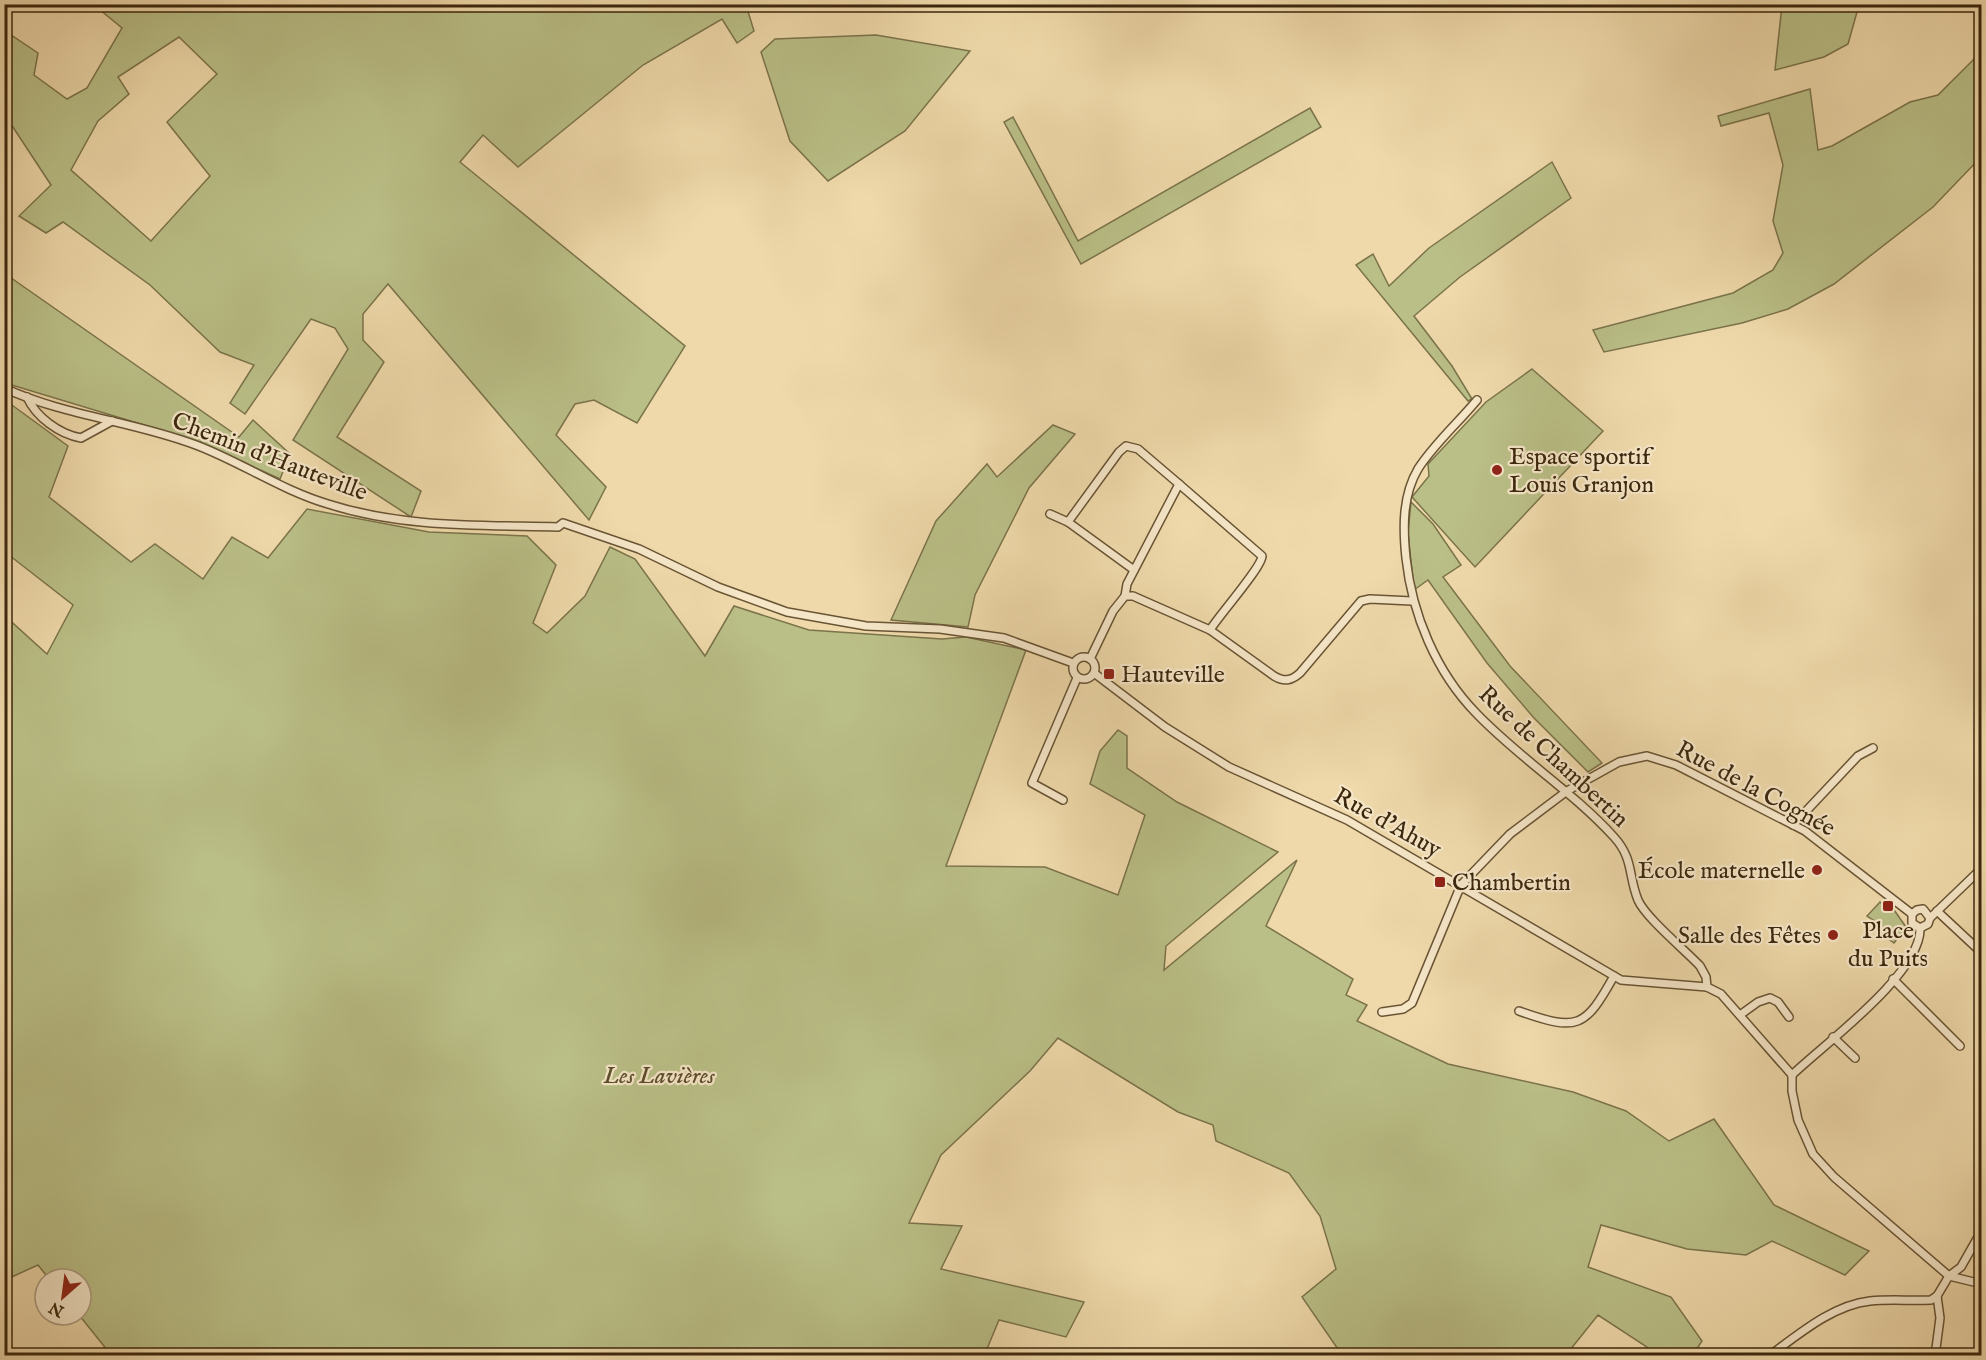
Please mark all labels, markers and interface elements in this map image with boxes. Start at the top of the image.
street label: Chemin d'Hauteville [167,406,372,509]
place label: Espace sportif Louis Granjon [1509,442,1655,501]
marker: Espace sportif Louis Granjon [1490,463,1504,477]
place label: Hauteville [1121,660,1225,691]
marker: Hauteville [1102,667,1116,681]
street label: Rue de Chambertin [1471,679,1635,835]
street label: Rue de la Cognée [1670,734,1840,844]
street label: Rue d'Ahuy [1328,781,1447,866]
place label: École maternelle [1638,856,1805,887]
marker: École maternelle [1810,863,1824,877]
place label: Chambertin [1452,868,1571,899]
marker: Chambertin [1433,875,1447,889]
marker: Place du Puits [1881,899,1895,913]
place label: Place du Puits [1848,916,1928,975]
place label: Salle des Fêtes [1678,921,1821,952]
marker: Salle des Fêtes [1826,928,1840,942]
park label: Les Lavières [602,1061,716,1092]
north arrow [33,1267,93,1327]
text: N [46,1296,69,1321]

